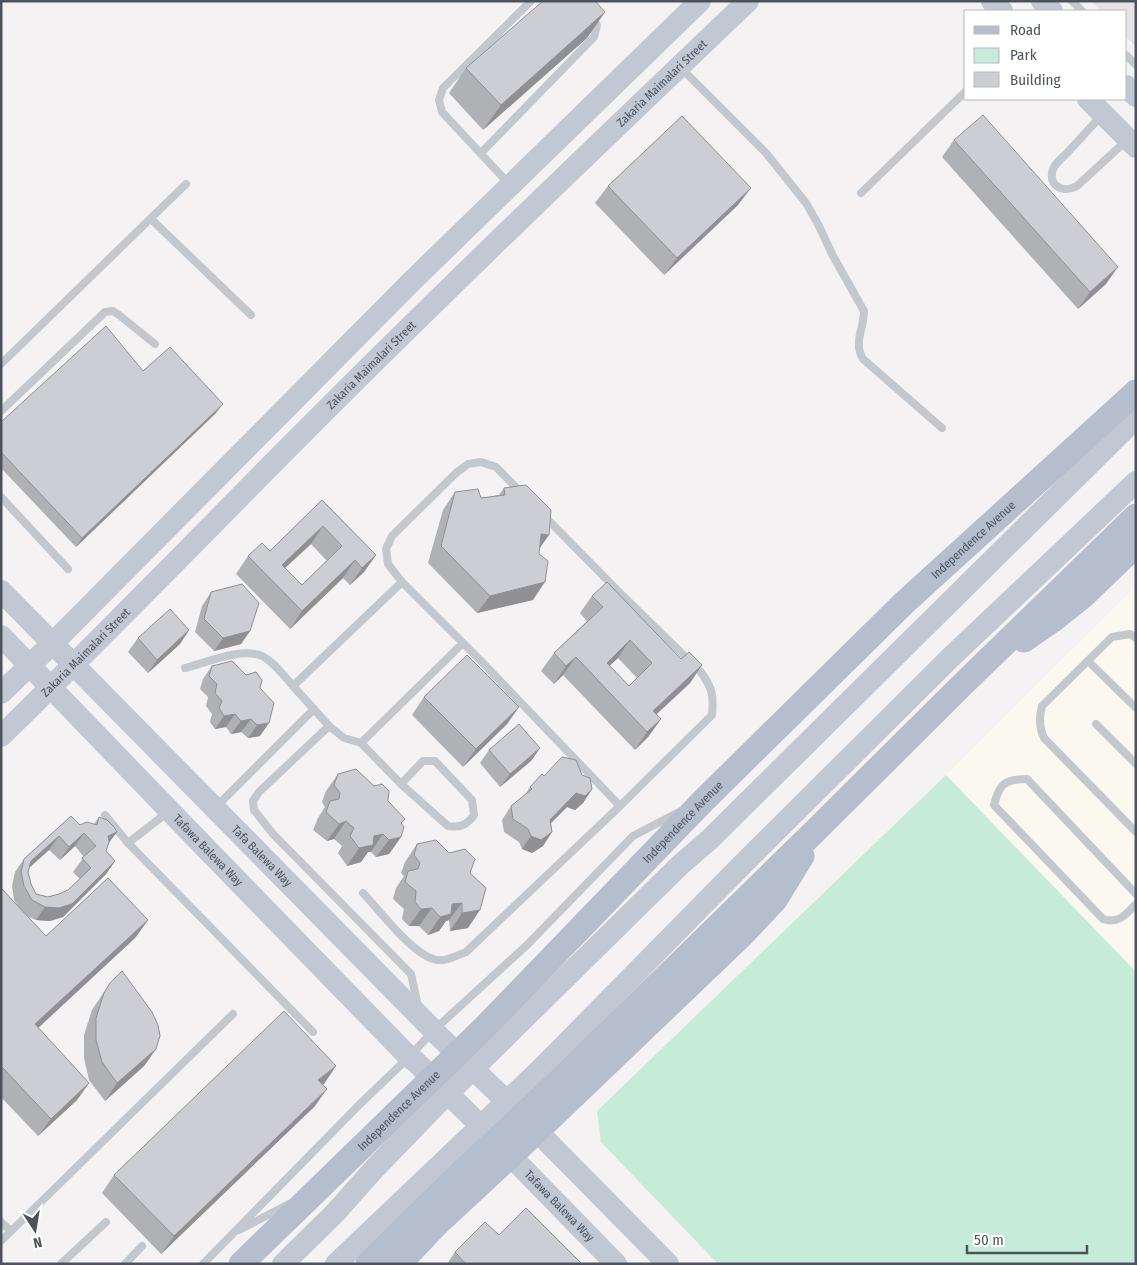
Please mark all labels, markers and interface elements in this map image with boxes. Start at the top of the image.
legend [964,10,1127,100]
text: Road [1010,21,1041,39]
street label: Zakaria Maimalari Street [614,37,710,130]
text: Park [1010,46,1037,64]
text: Building [1010,71,1061,89]
street label: Zakaria Maimalari Street [324,318,419,412]
street label: Independence Avenue [928,498,1018,582]
street label: Zakaria Maimalari Street [38,605,133,700]
street label: Independence Avenue [640,778,726,866]
street label: Tafawa Balewa Way [170,812,246,889]
street label: Tafa Balewa Way [229,823,296,890]
street label: Independence Avenue [355,1068,443,1154]
street label: Tafawa Balewa Way [522,1167,598,1245]
north arrow [10,1205,60,1255]
scale bar [967,1222,1087,1254]
text: 50 m [974,1231,1004,1249]
text: N [32,1233,43,1251]

